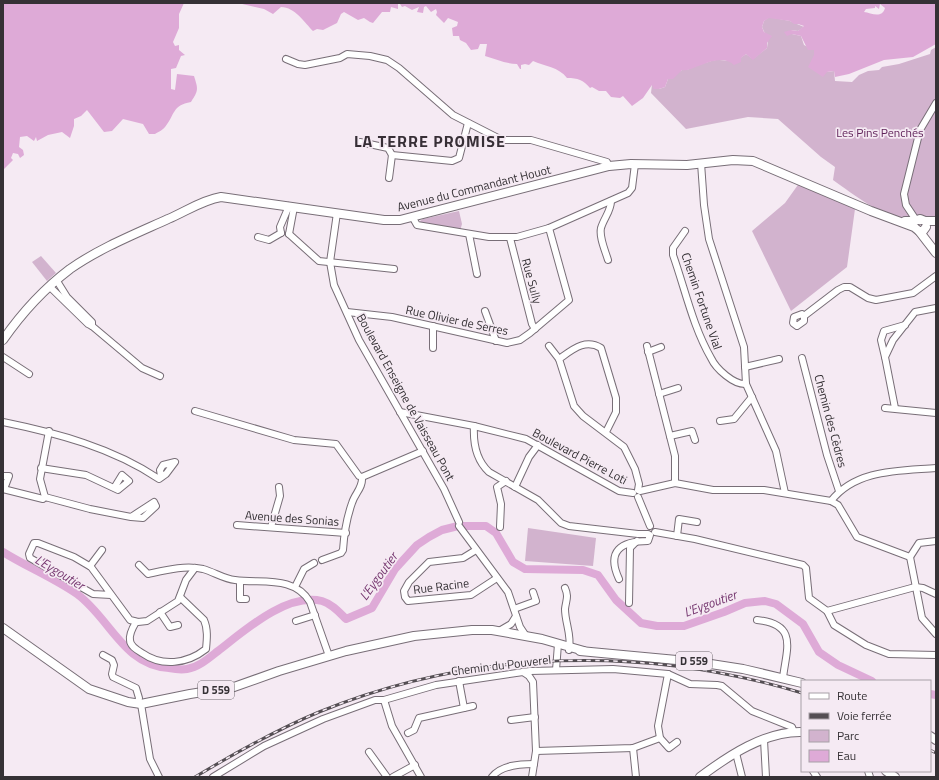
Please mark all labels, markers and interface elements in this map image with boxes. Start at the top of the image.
park label: Les Pins Penchés [836,123,924,142]
district label: LA TERRE PROMISE [354,129,506,153]
street label: Avenue du Commandant Houot [395,160,554,216]
street label: Chemin Fortune Vial [676,250,728,352]
street label: Rue Sully [517,256,547,306]
street label: Rue Olivier de Serres [404,300,510,340]
street label: Boulevard Enseigne de Vaisseau Pont [352,310,460,485]
street label: Chemin des Cèdres [809,372,853,470]
street label: Boulevard Pierre Loti [529,423,631,489]
street label: Avenue des Sonias [244,505,340,531]
water label: L'Eygoutier [354,546,403,604]
water label: L'Eygoutier [31,549,90,596]
street label: Rue Racine [412,573,470,599]
water label: L'Eygoutier [681,584,741,622]
street label: Chemin du Pouverel [450,649,552,681]
road number: D 559 [676,652,712,670]
legend [801,680,931,772]
road number: D 559 [198,681,234,699]
text: Route [837,686,867,705]
text: Voie ferrée [837,706,892,725]
text: Parc [837,726,859,745]
text: Eau [837,746,856,765]

